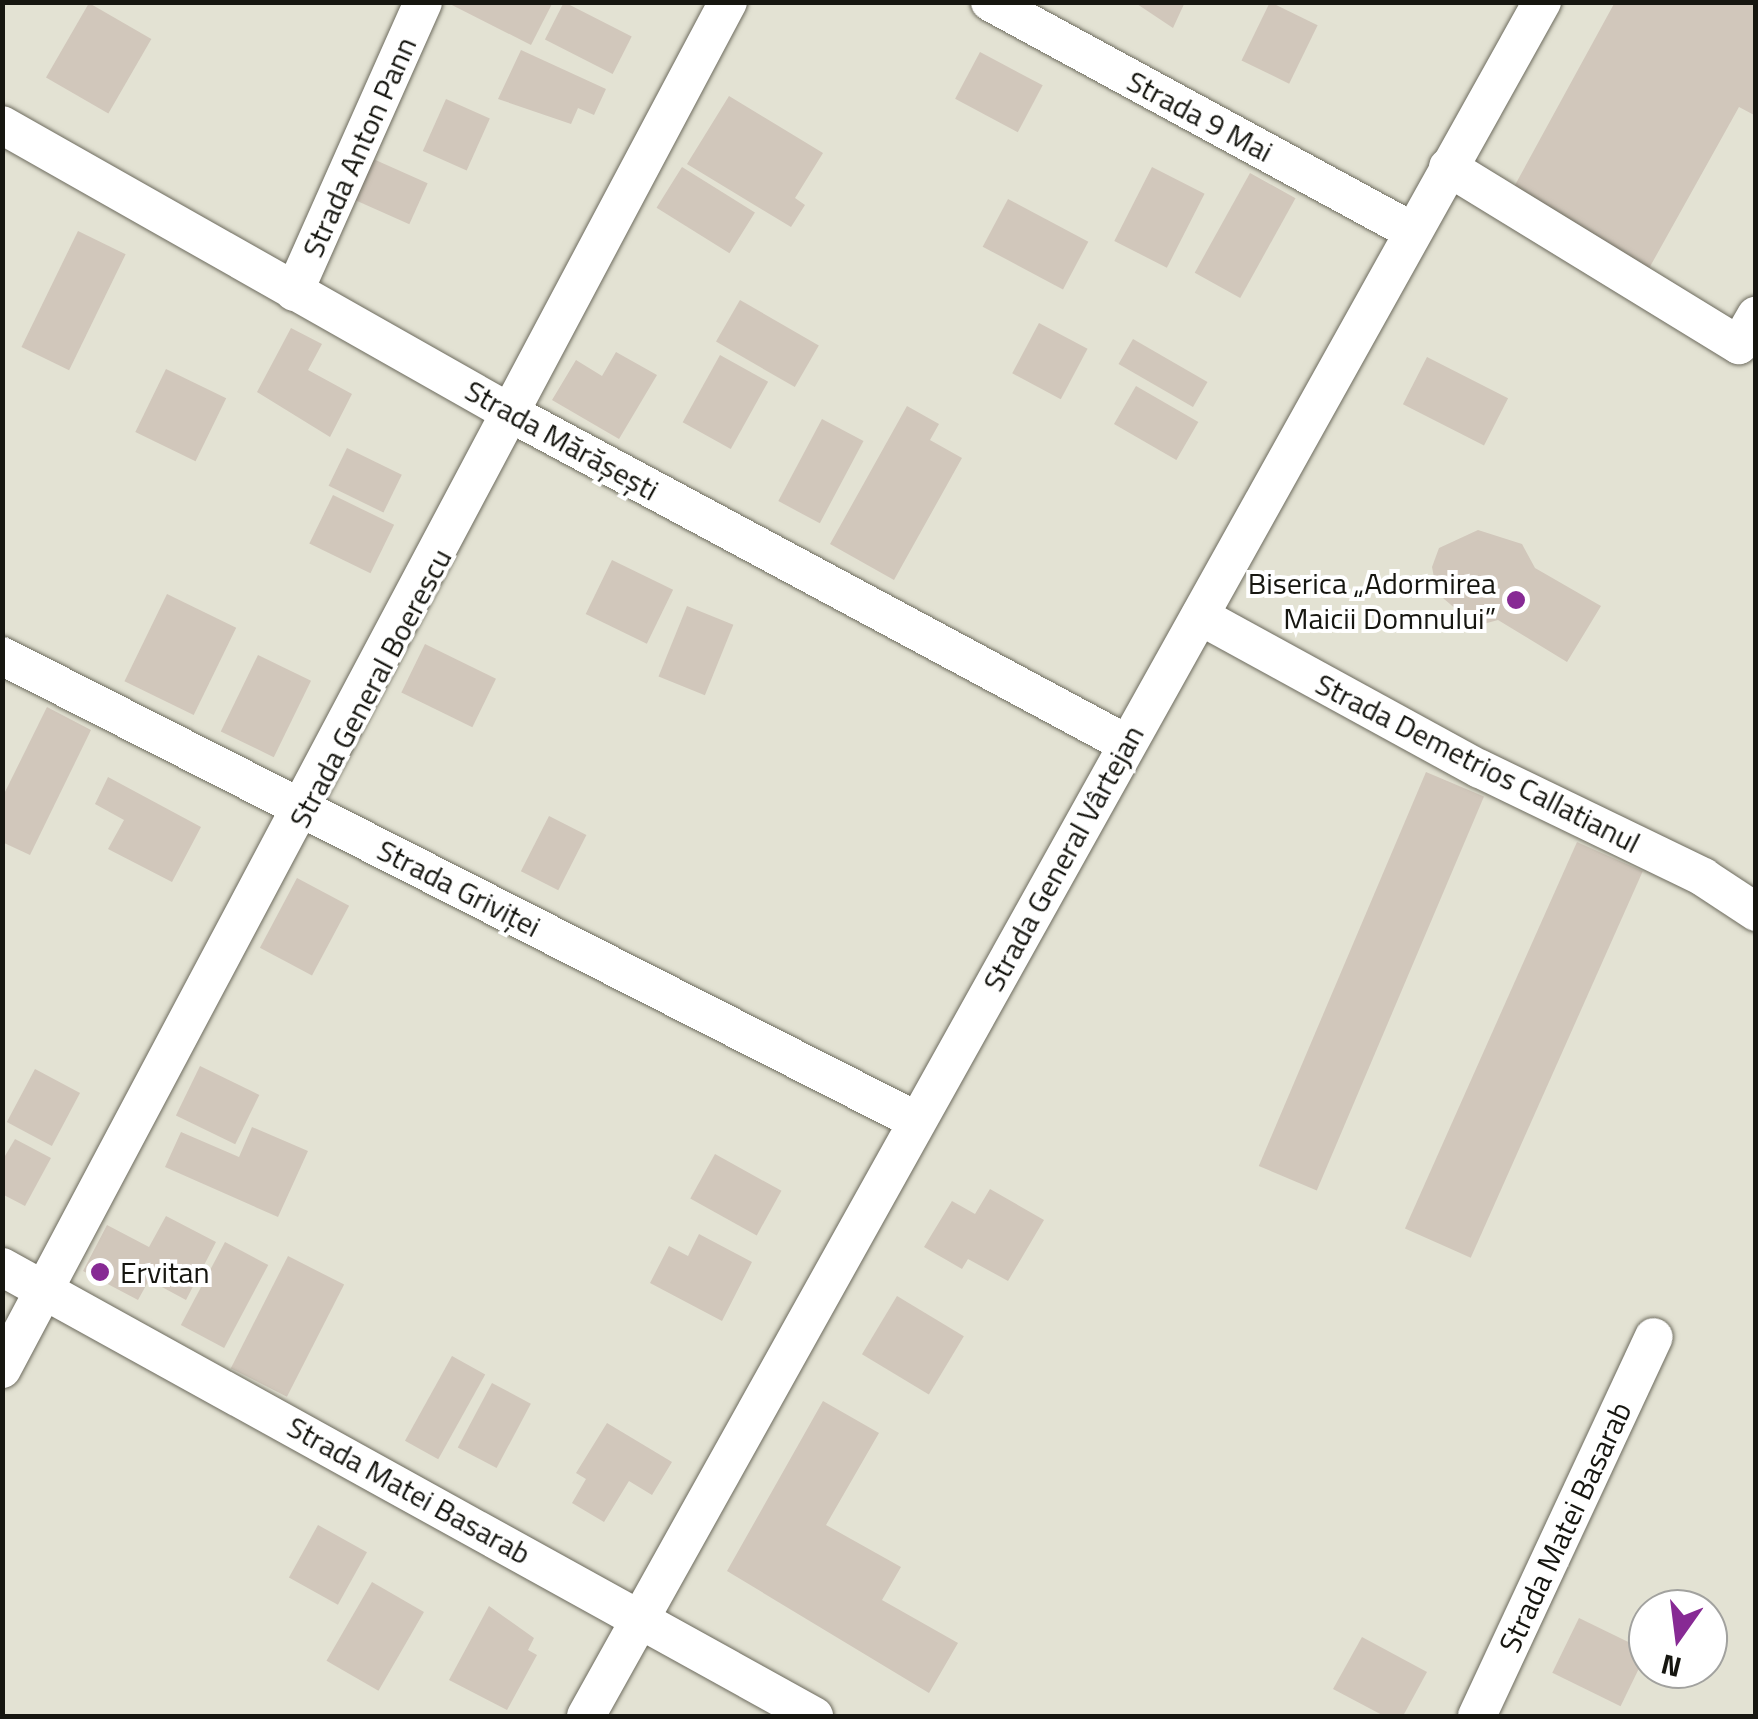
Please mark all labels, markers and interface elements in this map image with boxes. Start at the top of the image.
street label: Strada Anton Pann [294,31,424,263]
street label: Strada 9 Mai [1121,63,1279,169]
street label: Strada Mărășești [459,372,665,508]
street label: Strada General Boerescu [281,542,459,834]
place label: Biserica „Adormirea Maicii Domnului” [1248,565,1496,636]
marker: Biserica „Adormirea Maicii Domnului” [1505,589,1527,611]
street label: Strada Demetrios Callatianul [1310,665,1646,861]
street label: Strada General Vârtejan [975,719,1151,997]
street label: Strada Griviței [371,832,547,944]
place label: Ervitan [120,1254,210,1290]
marker: Ervitan [89,1261,111,1283]
street label: Strada Matei Basarab [1491,1396,1639,1658]
street label: Strada Matei Basarab [281,1408,537,1572]
north arrow [1628,1589,1728,1689]
text: N [1656,1643,1686,1690]

